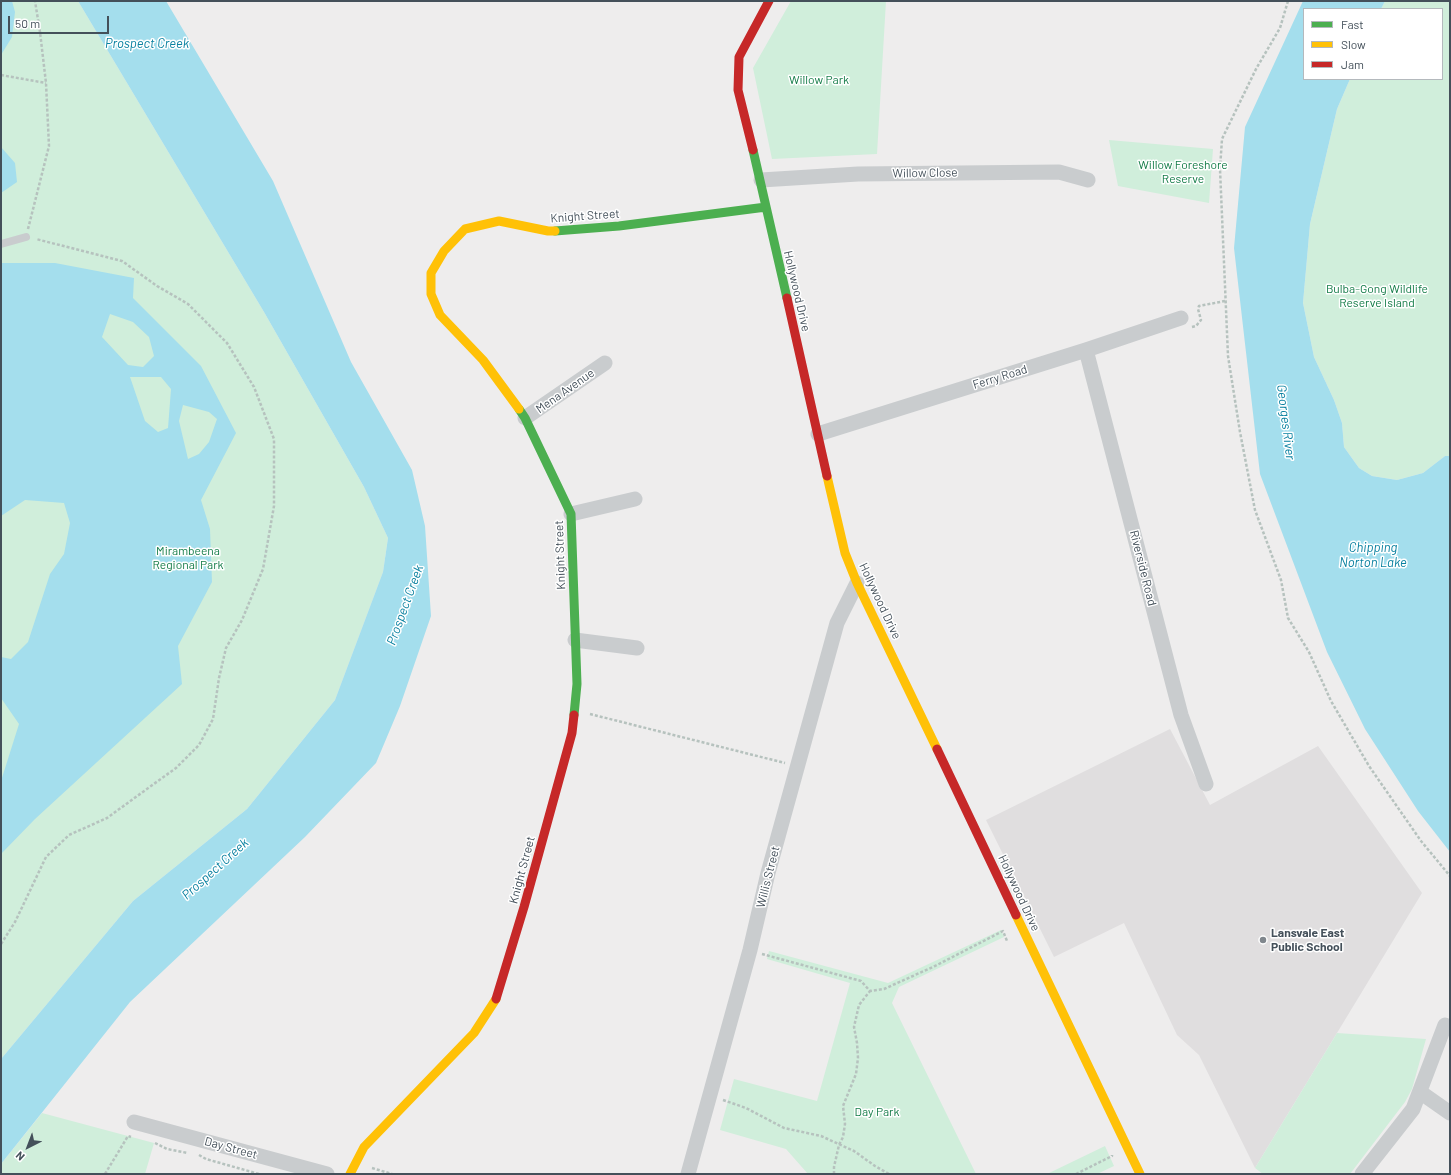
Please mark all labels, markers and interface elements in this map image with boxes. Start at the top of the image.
scale bar [10,8,111,34]
legend [1303,8,1443,80]
text: 50 m [15,16,40,30]
text: Fast [1341,17,1364,31]
water label: Prospect Creek [105,36,189,52]
text: Slow [1341,37,1366,51]
text: Jam [1341,57,1364,71]
park label: Willow Park [789,73,849,87]
park label: Willow Foreshore Reserve [1138,158,1228,186]
street label: Willow Close [892,165,958,181]
street label: Knight Street [550,206,620,226]
street label: Hollywood Drive [781,249,813,333]
park label: Bulba-Gong Wildlife Reserve Island [1326,282,1428,310]
street label: Ferry Road [971,362,1029,392]
street label: Mena Avenue [533,366,597,416]
water label: Georges River [1274,383,1298,461]
street label: Knight Street [552,520,568,590]
street label: Riverside Road [1127,529,1159,607]
water label: Chipping Norton Lake [1339,540,1407,571]
park label: Mirambeena Regional Park [152,544,224,572]
street label: Hollywood Drive [856,561,904,641]
water label: Prospect Creek [383,563,427,647]
water label: Prospect Creek [179,835,251,903]
street label: Knight Street [506,835,538,905]
street label: Willis Street [753,845,783,909]
street label: Hollywood Drive [995,853,1043,933]
place label: Lansvale East Public School [1271,926,1344,954]
marker: Lansvale East Public School [1258,935,1268,945]
park label: Day Park [855,1105,899,1119]
north arrow [8,1127,48,1167]
street label: Day Street [203,1134,259,1162]
text: N [13,1149,27,1164]

